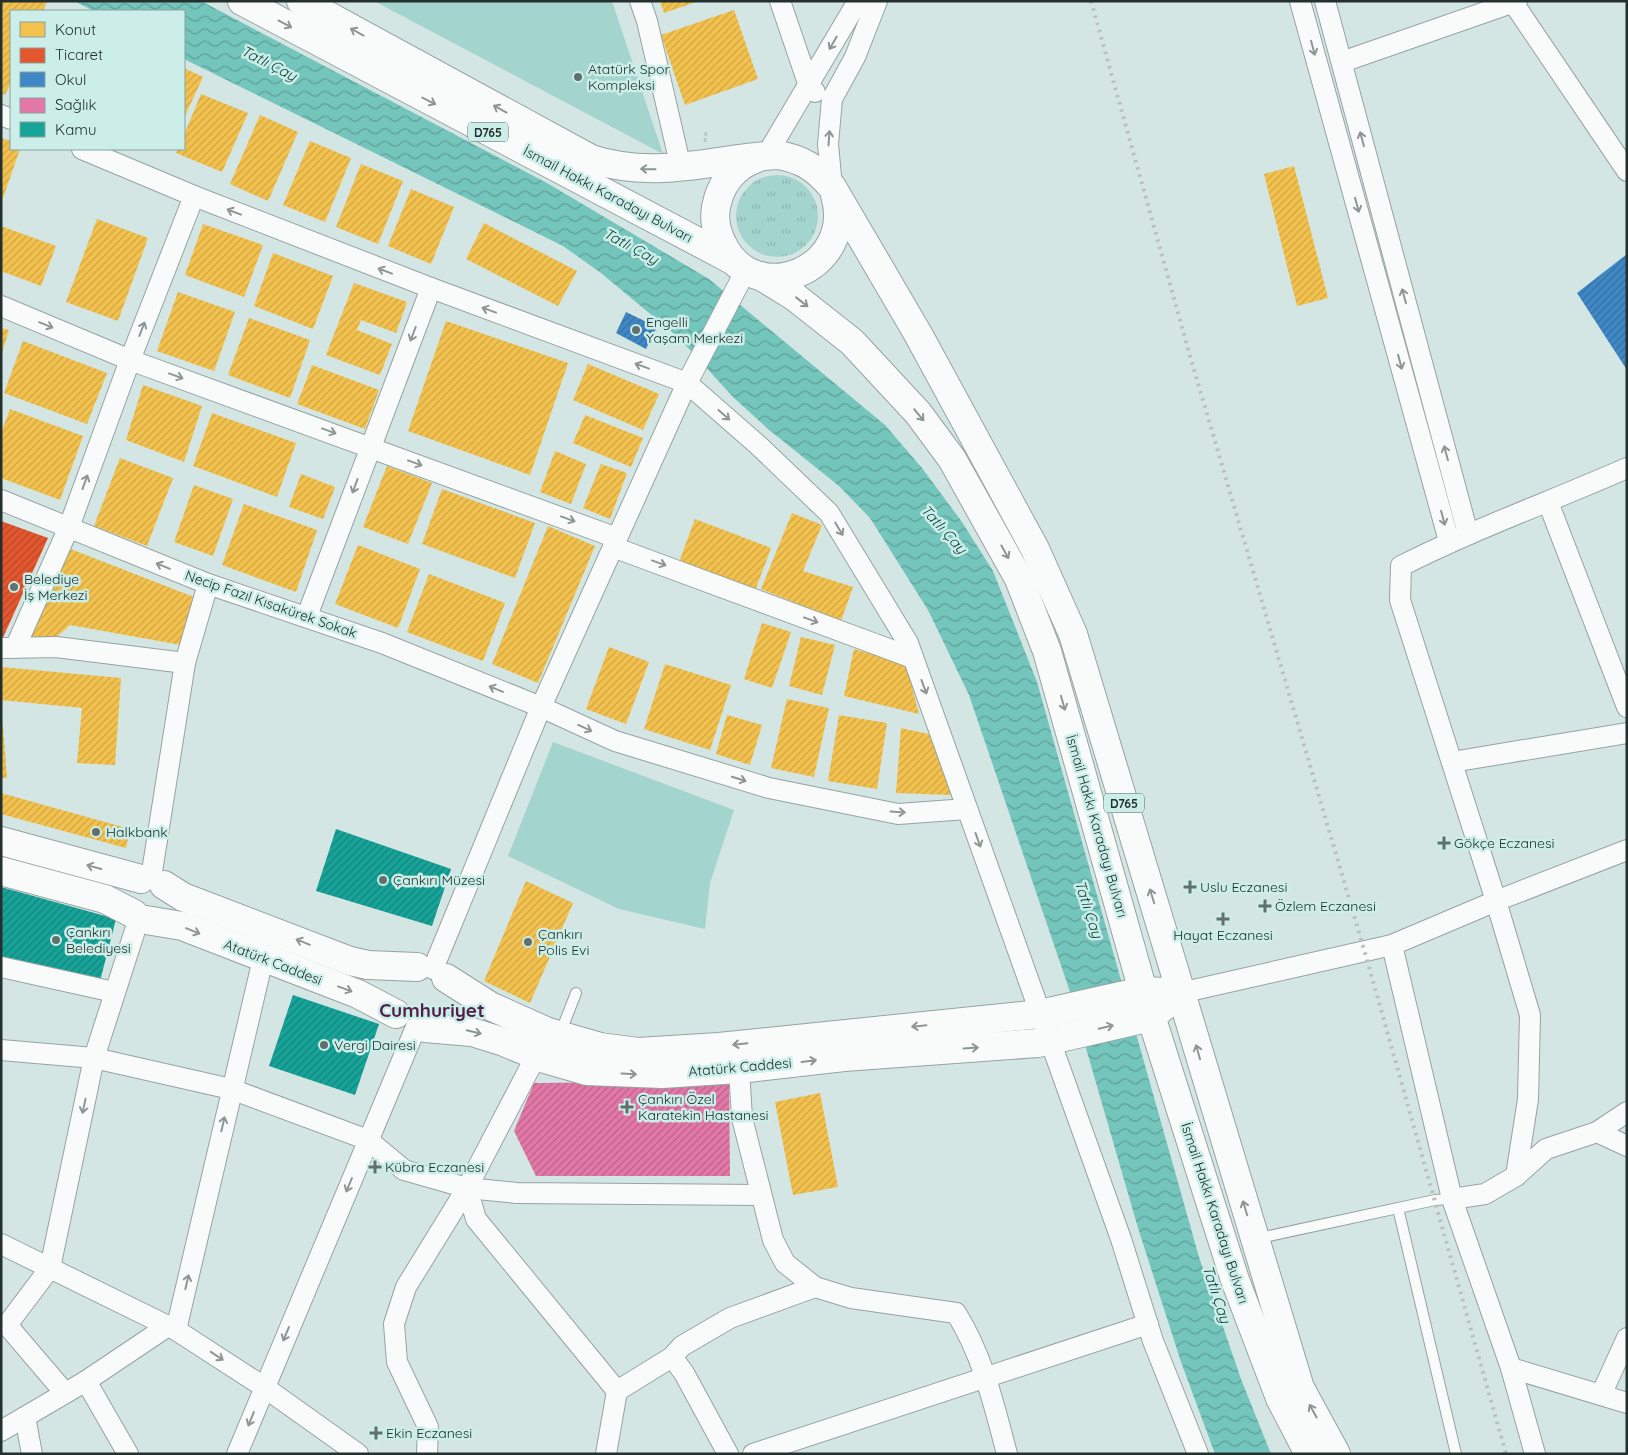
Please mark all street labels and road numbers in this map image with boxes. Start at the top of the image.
road number: D765 [468,122,508,142]
street label: İsmail Hakkı Karadayı Bulvarı [520,142,696,246]
street label: Necip Fazıl Kısakürek Sokak [183,566,359,642]
street label: İsmail Hakkı Karadayı Bulvarı [1062,733,1132,919]
road number: D765 [1104,794,1144,812]
street label: Atatürk Caddesi [221,935,325,989]
street label: Atatürk Caddesi [688,1054,792,1080]
street label: İsmail Hakkı Karadayı Bulvarı [1177,1120,1253,1306]

